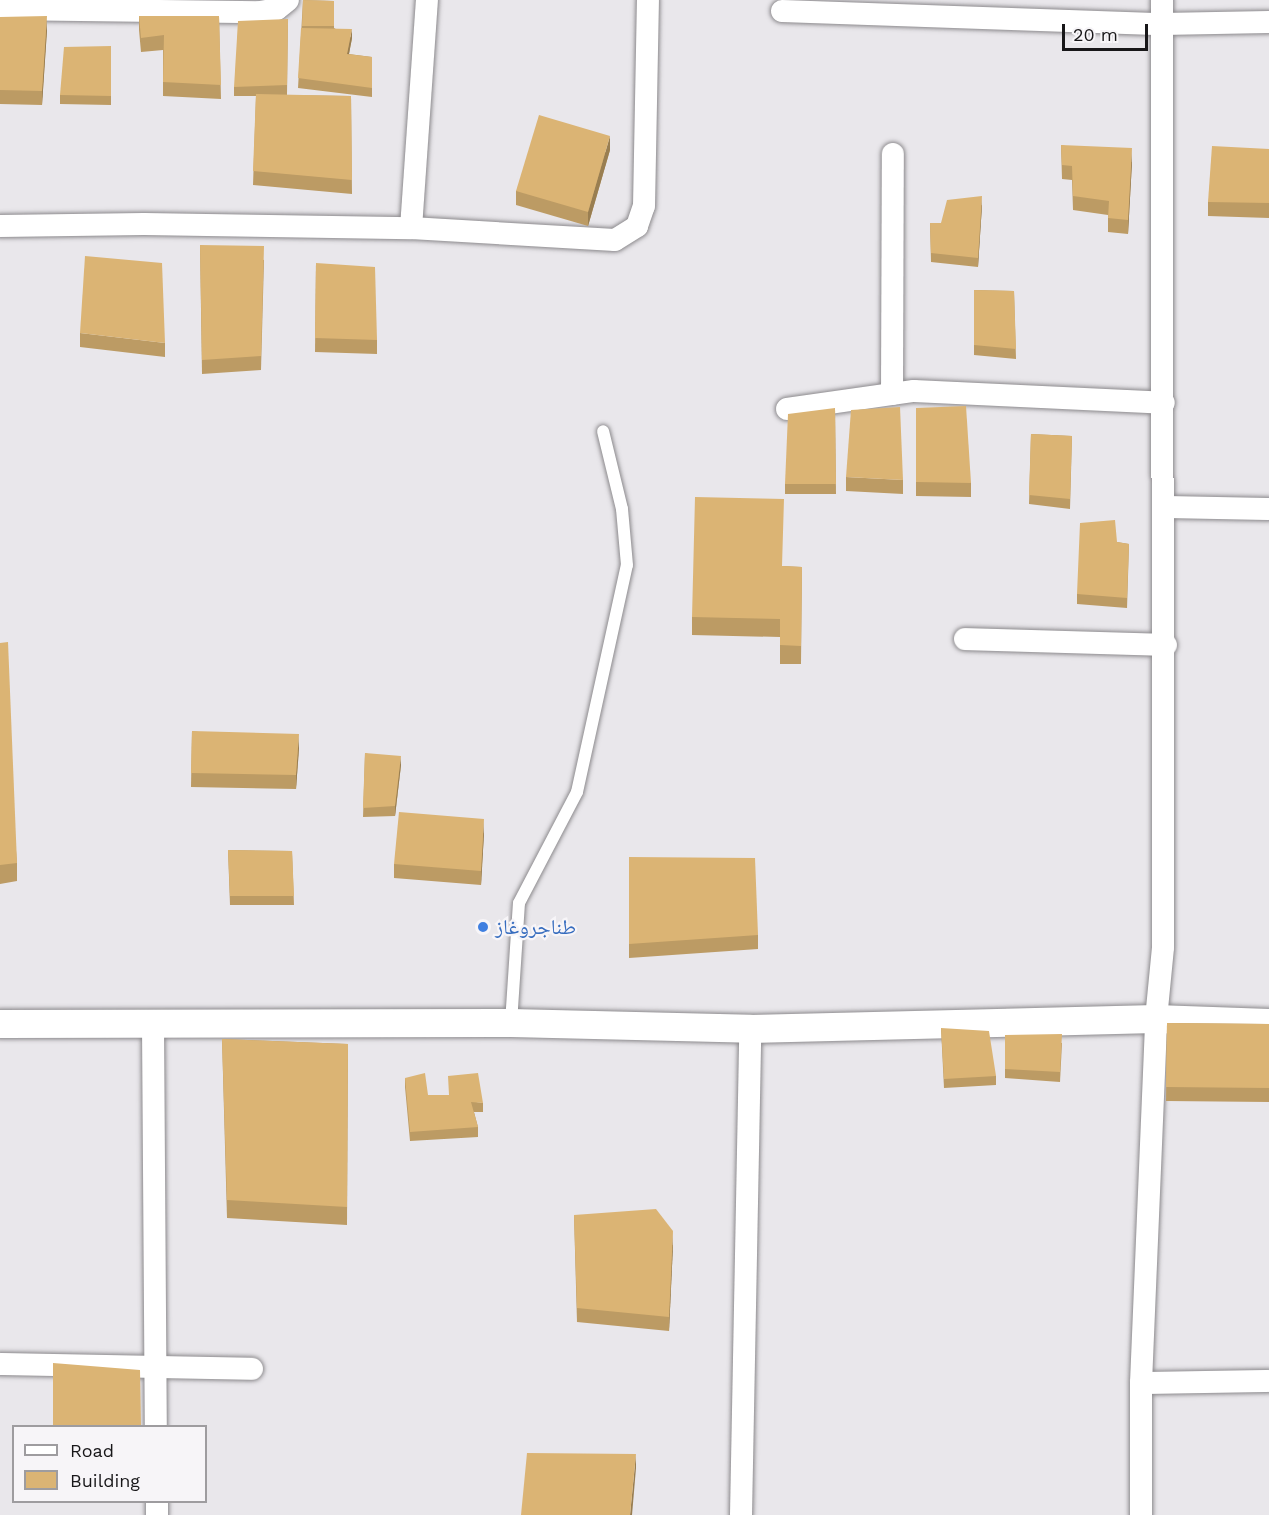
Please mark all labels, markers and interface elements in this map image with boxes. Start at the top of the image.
scale bar [1065,12,1150,50]
text: 20 m [1073,24,1118,45]
place label: طناجروغاز [495,914,576,940]
marker: طناجروغاز [476,920,490,934]
legend [12,1425,207,1503]
text: Road [70,1440,114,1461]
text: Building [70,1470,140,1491]

